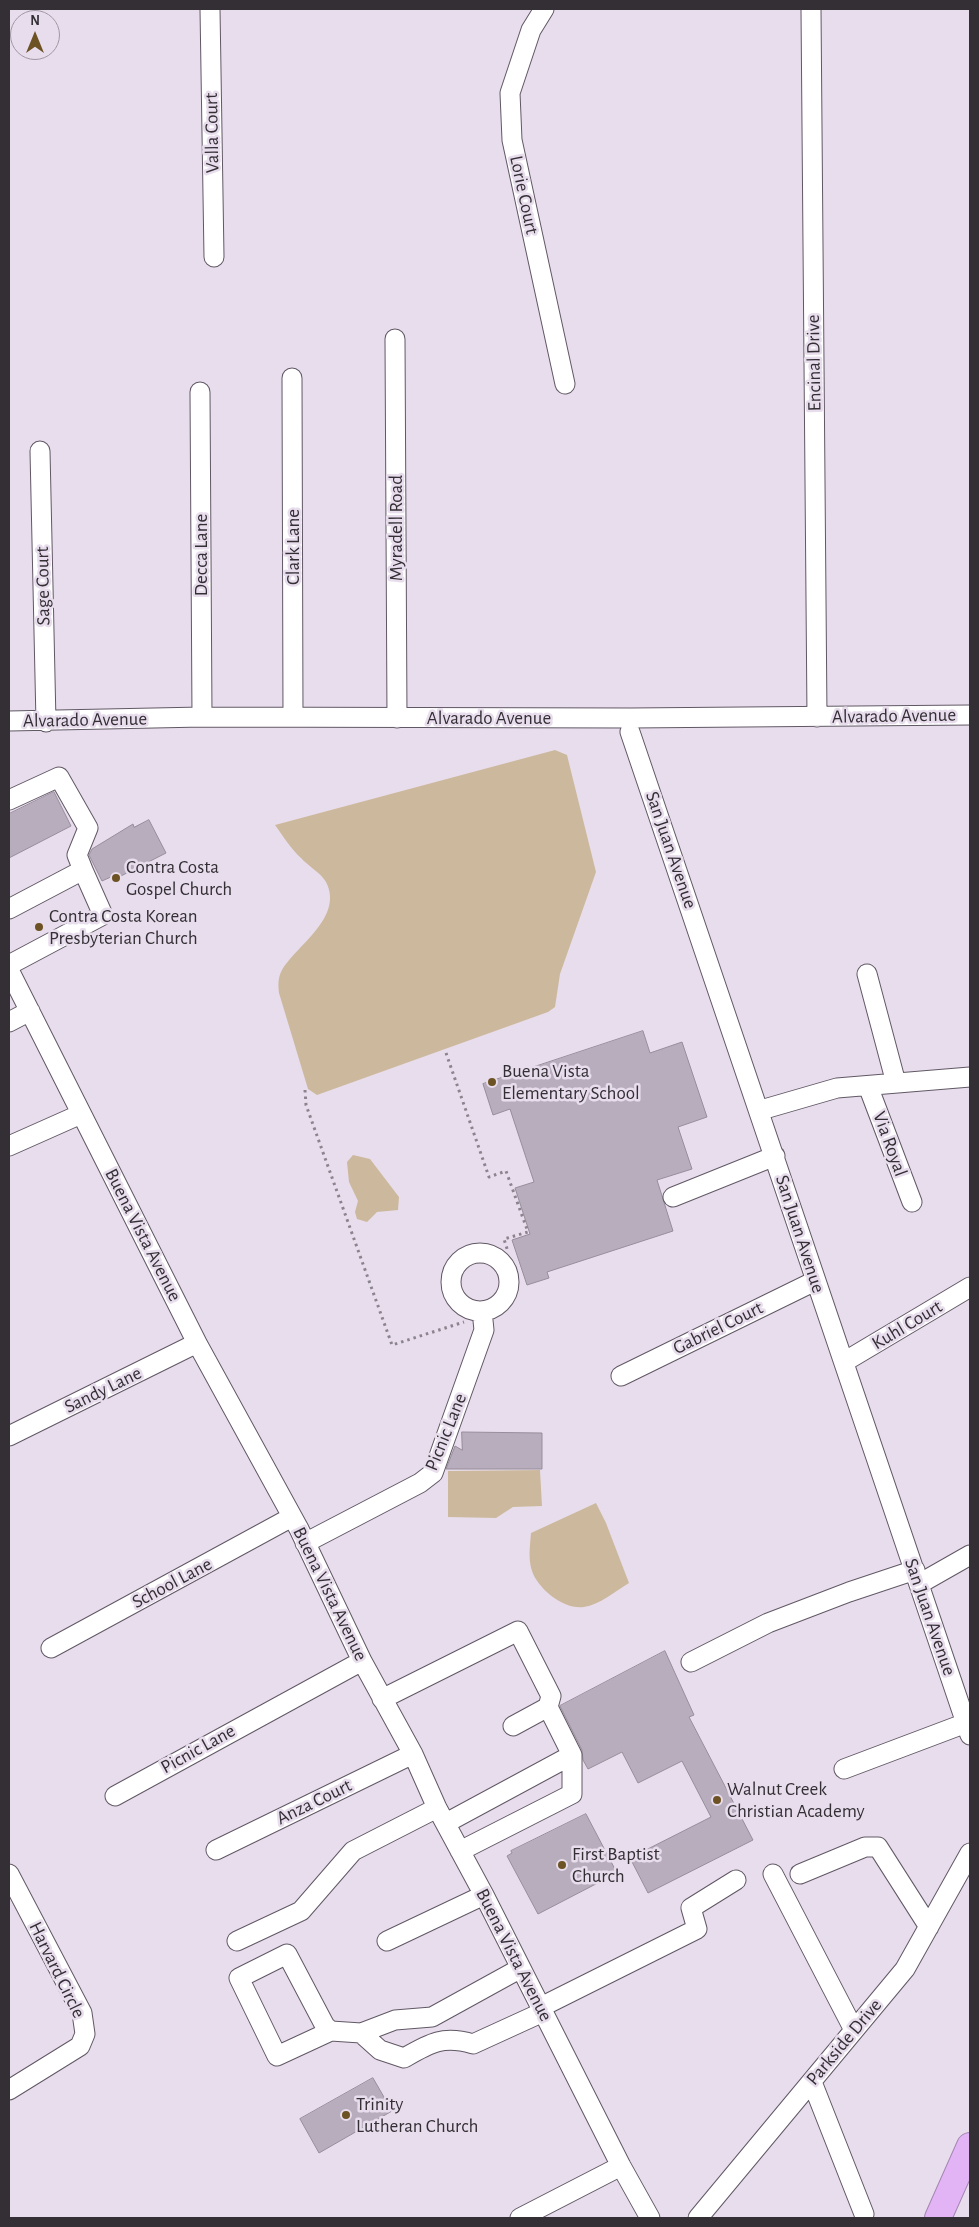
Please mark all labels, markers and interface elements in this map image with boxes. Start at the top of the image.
north arrow [10,10,60,60]
text: N [30,14,40,28]
street label: Valla Court [200,93,224,173]
street label: Lorie Court [505,154,543,236]
street label: Encinal Drive [802,315,826,411]
street label: Myradell Road [385,475,407,581]
street label: Clark Lane [282,509,304,585]
street label: Decca Lane [190,514,212,596]
street label: Sage Court [31,546,55,626]
street label: Alvarado Avenue [832,704,956,728]
street label: Alvarado Avenue [427,707,551,729]
street label: Alvarado Avenue [23,708,147,732]
street label: San Juan Avenue [640,788,702,912]
place label: Contra Costa Gospel Church [126,856,232,900]
marker: Contra Costa Gospel Church [110,872,122,884]
place label: Contra Costa Korean Presbyterian Church [49,905,198,949]
marker: Contra Costa Korean Presbyterian Church [33,921,45,933]
place label: Buena Vista Elementary School [502,1060,640,1104]
marker: Buena Vista Elementary School [486,1076,498,1088]
street label: Via Royal [868,1108,912,1180]
street label: Buena Vista Avenue [100,1165,186,1305]
street label: San Juan Avenue [770,1172,830,1296]
street label: Kuhl Court [868,1295,946,1355]
street label: Gabriel Court [669,1296,767,1360]
street label: Sandy Lane [61,1362,145,1418]
street label: Picnic Lane [420,1390,472,1474]
street label: Buena Vista Avenue [288,1523,372,1665]
street label: School Lane [128,1552,216,1614]
street label: San Juan Avenue [899,1555,961,1679]
street label: Picnic Lane [157,1719,239,1779]
street label: Anza Court [273,1774,355,1830]
place label: Walnut Creek Christian Academy [727,1778,865,1822]
marker: Walnut Creek Christian Academy [711,1794,723,1806]
place label: First Baptist Church [572,1843,660,1887]
marker: First Baptist Church [556,1859,568,1871]
street label: Buena Vista Avenue [471,1885,557,2025]
street label: Harvard Circle [24,1918,90,2022]
street label: Parkside Drive [801,1994,887,2090]
place label: Trinity Lutheran Church [356,2093,478,2137]
marker: Trinity Lutheran Church [340,2109,352,2121]

